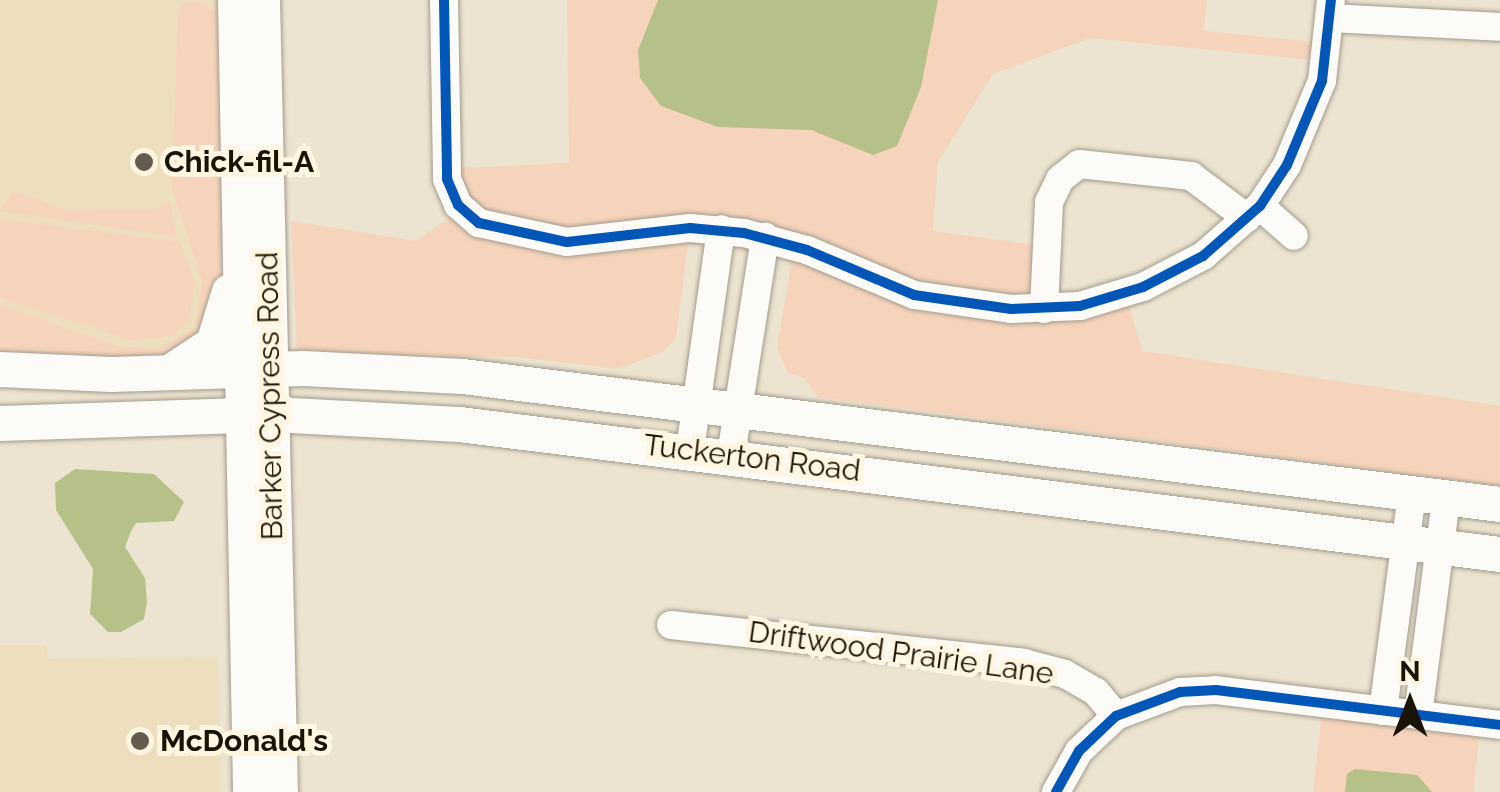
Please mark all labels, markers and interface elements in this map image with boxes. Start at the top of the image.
place label: Chick-fil-A [164,144,314,180]
marker: Chick-fil-A [133,151,155,173]
street label: Barker Cypress Road [249,251,291,541]
street label: Tuckerton Road [642,427,862,489]
street label: Driftwood Prairie Lane [746,614,1056,692]
north arrow [1360,652,1460,752]
text: N [1399,655,1421,688]
place label: McDonald's [160,723,328,759]
marker: McDonald's [129,730,151,752]

